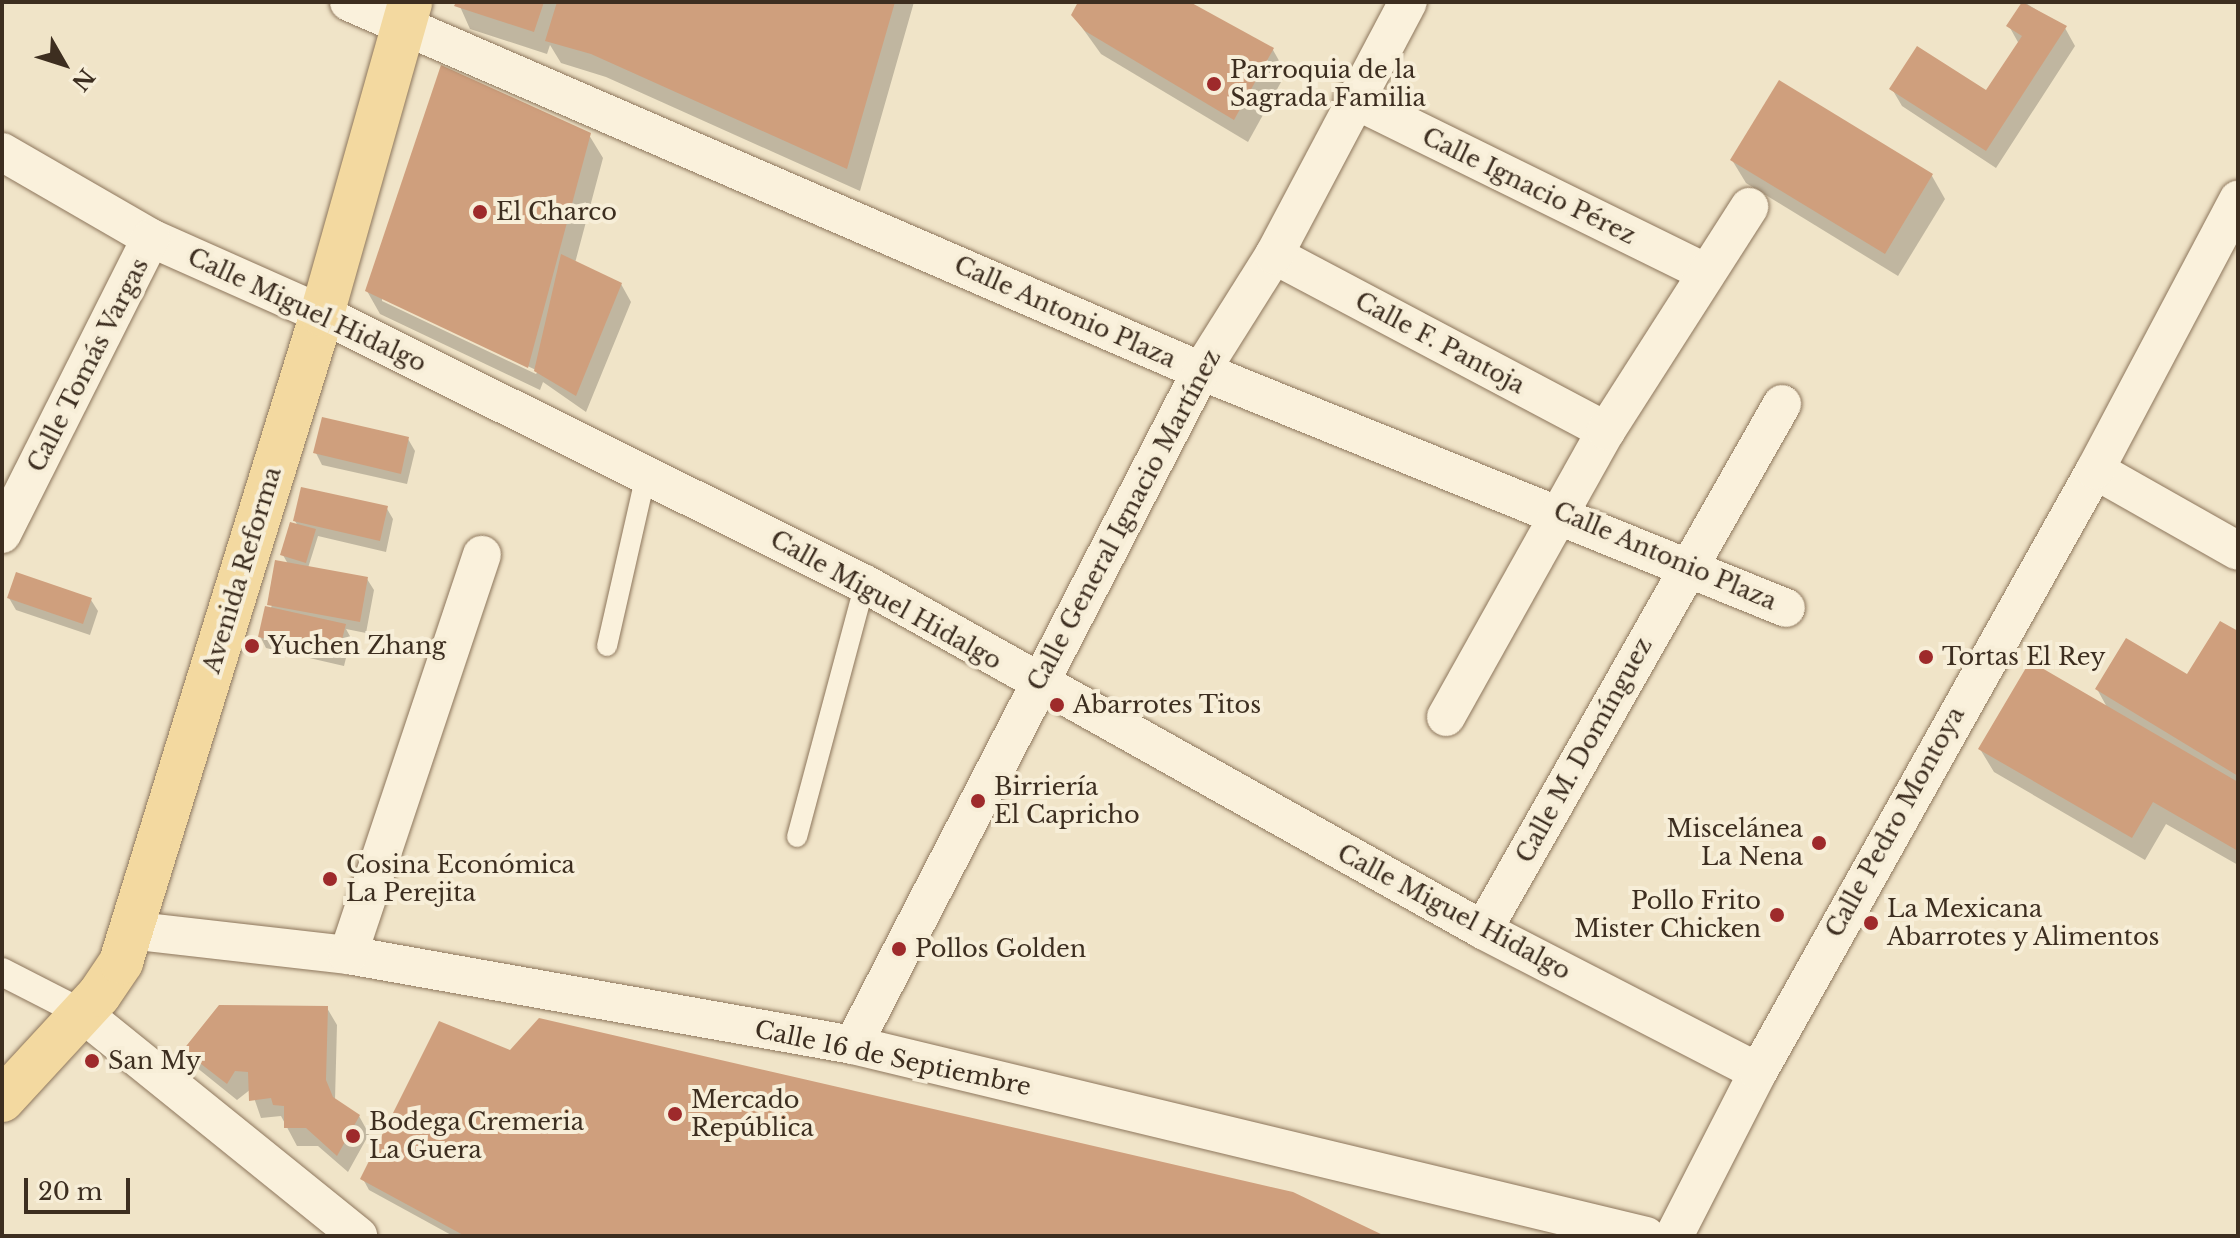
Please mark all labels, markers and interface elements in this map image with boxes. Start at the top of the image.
north arrow [24,24,104,104]
place label: Parroquia de la Sagrada Familia [1230,56,1426,112]
text: N [66,63,100,96]
marker: Parroquia de la Sagrada Familia [1205,75,1223,93]
street label: Calle Ignacio Pérez [1418,122,1640,250]
place label: El Charco [496,198,617,226]
marker: El Charco [471,203,489,221]
street label: Calle Miguel Hidalgo [183,242,431,378]
street label: Calle Antonio Plaza [949,250,1181,374]
street label: Calle Tomás Vargas [21,253,155,477]
street label: Calle F. Pantoja [1350,286,1530,400]
street label: Calle General Ignacio Martínez [1022,344,1226,696]
street label: Avenida Reforma [197,463,287,677]
street label: Calle Antonio Plaza [1549,496,1781,616]
street label: Calle Miguel Hidalgo [765,524,1007,676]
place label: Yuchen Zhang [268,632,446,660]
street label: Calle M. Domínguez [1510,632,1658,868]
marker: Yuchen Zhang [243,637,261,655]
place label: Tortas El Rey [1942,643,2106,671]
marker: Tortas El Rey [1917,648,1935,666]
place label: Abarrotes Titos [1073,691,1262,719]
marker: Abarrotes Titos [1048,696,1066,714]
street label: Calle Pedro Montoya [1820,702,1970,942]
place label: Birriería El Capricho [994,773,1140,829]
marker: Birriería El Capricho [969,792,987,810]
place label: Miscelánea La Nena [1666,815,1803,871]
marker: Miscelánea La Nena [1810,834,1828,852]
street label: Calle Miguel Hidalgo [1333,838,1575,986]
place label: Cosina Económica La Perejita [346,851,575,907]
marker: Cosina Económica La Perejita [321,870,339,888]
place label: Pollo Frito Mister Chicken [1574,887,1761,943]
place label: La Mexicana Abarrotes y Alimentos [1887,895,2162,951]
marker: Pollo Frito Mister Chicken [1768,906,1786,924]
marker: La Mexicana Abarrotes y Alimentos [1862,914,1880,932]
place label: Pollos Golden [915,935,1086,963]
marker: Pollos Golden [890,940,908,958]
street label: Calle 16 de Septiembre [752,1015,1034,1101]
place label: San My [108,1047,201,1075]
marker: San My [83,1052,101,1070]
place label: Mercado República [691,1086,814,1142]
marker: Mercado República [666,1105,684,1123]
place label: Bodega Cremeria La Guera [369,1108,584,1164]
marker: Bodega Cremeria La Guera [344,1127,362,1145]
scale bar [28,1162,134,1212]
text: 20 m [38,1177,103,1206]

